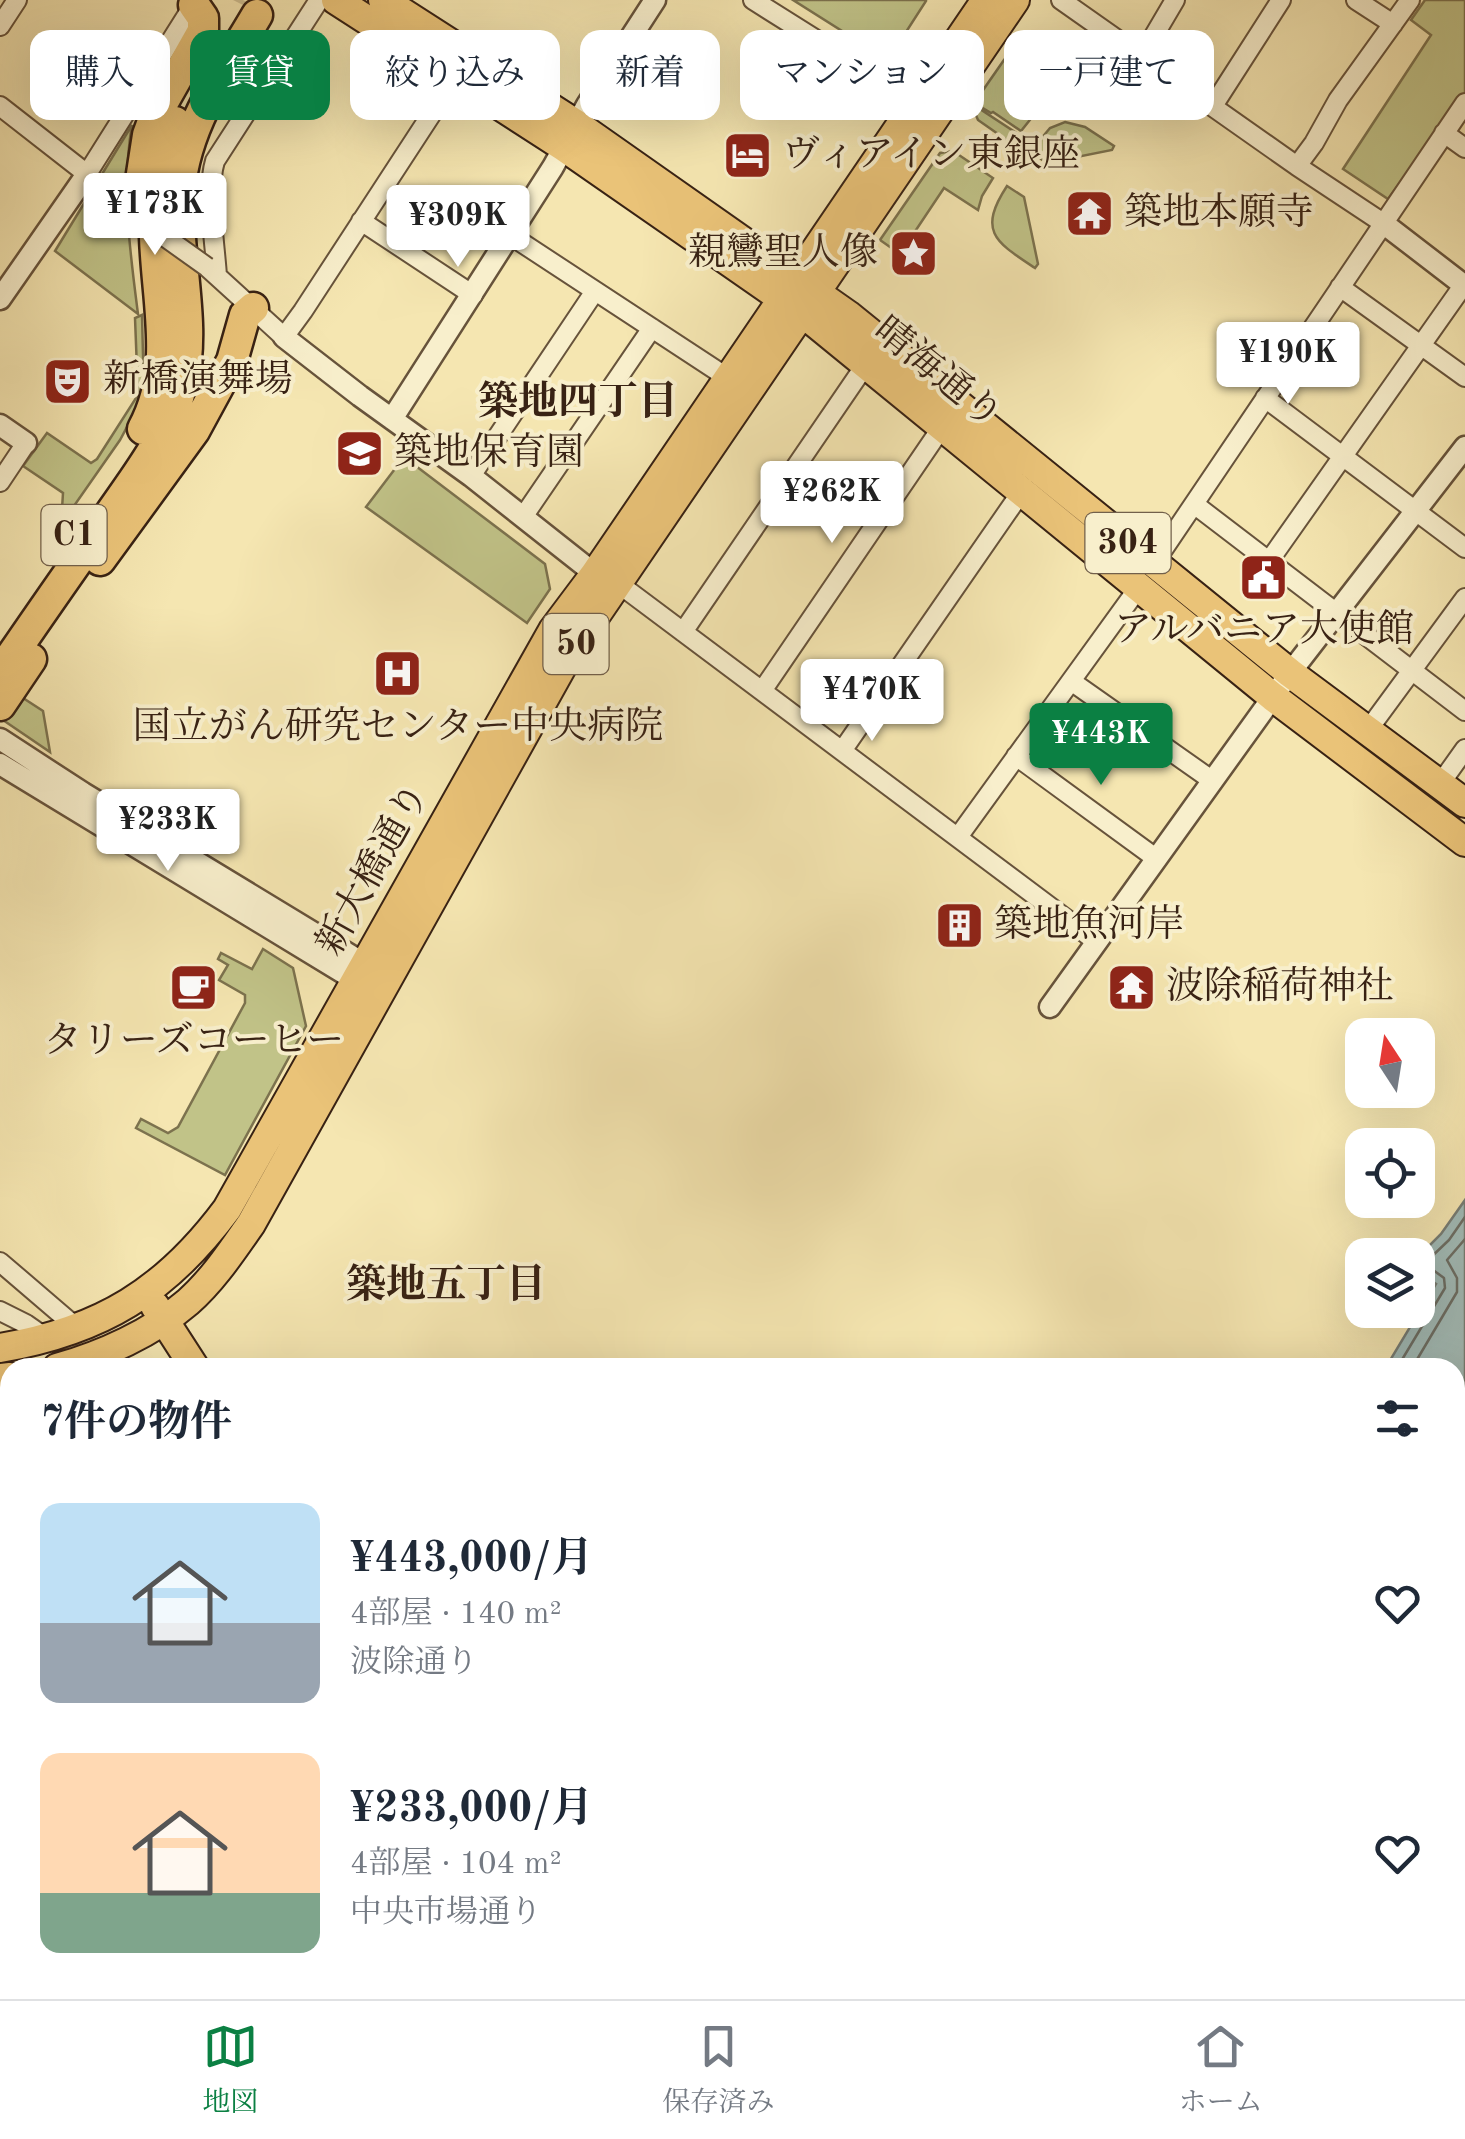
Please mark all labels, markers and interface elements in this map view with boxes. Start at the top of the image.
chip: 購入 [30,30,170,120]
chip: 賃貸 [190,30,330,120]
chip: 絞り込み [350,30,560,120]
chip: 新着 [580,30,720,120]
chip: マンション [740,30,984,120]
chip: 一戸建て [1004,30,1214,120]
hotel icon: ヴィアイン東銀座 [721,130,773,182]
place label: ヴィアイン東銀座 [782,133,1080,175]
pin: ¥173K [85,173,225,258]
pin: ¥309K [388,185,528,270]
temple icon: 築地本願寺 [1063,188,1115,240]
text: ¥173K [106,189,204,221]
place label: 築地本願寺 [1124,191,1314,233]
text: ¥309K [409,201,507,233]
place icon: 親鸞聖人像 [887,228,939,280]
place label: 親鸞聖人像 [688,232,878,273]
street label: 晴海通り [866,309,1010,437]
pin: ¥190K [1218,322,1358,407]
text: ¥190K [1239,338,1337,370]
theatre icon: 新橋演舞場 [42,355,94,407]
place label: 新橋演舞場 [103,358,293,400]
district label: 築地四丁目 [478,380,678,424]
school or university icon: 築地保育園 [333,428,385,480]
place label: 築地保育園 [394,431,584,473]
pin: ¥262K [762,461,902,546]
text: ¥262K [783,477,881,509]
road number: C1 [42,505,106,565]
road number: 304 [1086,513,1170,573]
public building icon: アルバニア大使館 [1238,551,1290,603]
place label: アルバニア大使館 [1114,609,1414,650]
road number: 50 [544,614,608,674]
hospital icon: 国立がん研究センター中央病院 [372,648,424,700]
pin: ¥470K [802,659,942,744]
text: ¥470K [823,675,921,707]
pin: ¥443K [1031,703,1171,788]
place label: 国立がん研究センター中央病院 [133,706,663,747]
text: ¥443K [1052,719,1150,751]
street label: 新大橋通り [309,776,437,962]
pin: ¥233K [98,789,238,874]
text: ¥233K [119,805,217,837]
building icon: 築地魚河岸 [933,900,985,952]
place label: 築地魚河岸 [994,903,1184,945]
cafe icon: タリーズコーヒー [168,962,220,1014]
temple icon: 波除稲荷神社 [1105,962,1157,1014]
place label: 波除稲荷神社 [1166,965,1394,1007]
north arrow [1345,1018,1435,1108]
map controls [1345,1018,1435,1328]
place label: タリーズコーヒー [44,1021,344,1061]
button: locate [1345,1128,1435,1218]
button: layers [1345,1238,1435,1328]
district label: 築地五丁目 [346,1263,546,1307]
icon: filters [1370,1391,1425,1446]
text: 7件の物件 [40,1403,232,1445]
text: ¥443,000/月 [350,1539,593,1581]
icon: home [120,1543,240,1663]
icon: heart [1370,1576,1425,1631]
text: 4部屋 · 140 m² [350,1599,562,1631]
text: 波除通り [350,1648,478,1680]
text: ¥233,000/月 [350,1789,593,1831]
icon: home [120,1793,240,1913]
icon: heart [1370,1826,1425,1881]
text: 4部屋 · 104 m² [350,1849,562,1881]
text: 中央市場通り [350,1898,542,1930]
tab: 地図 [202,2019,258,2122]
tab: 保存済み [662,2019,775,2122]
tab: ホーム [1179,2019,1263,2122]

